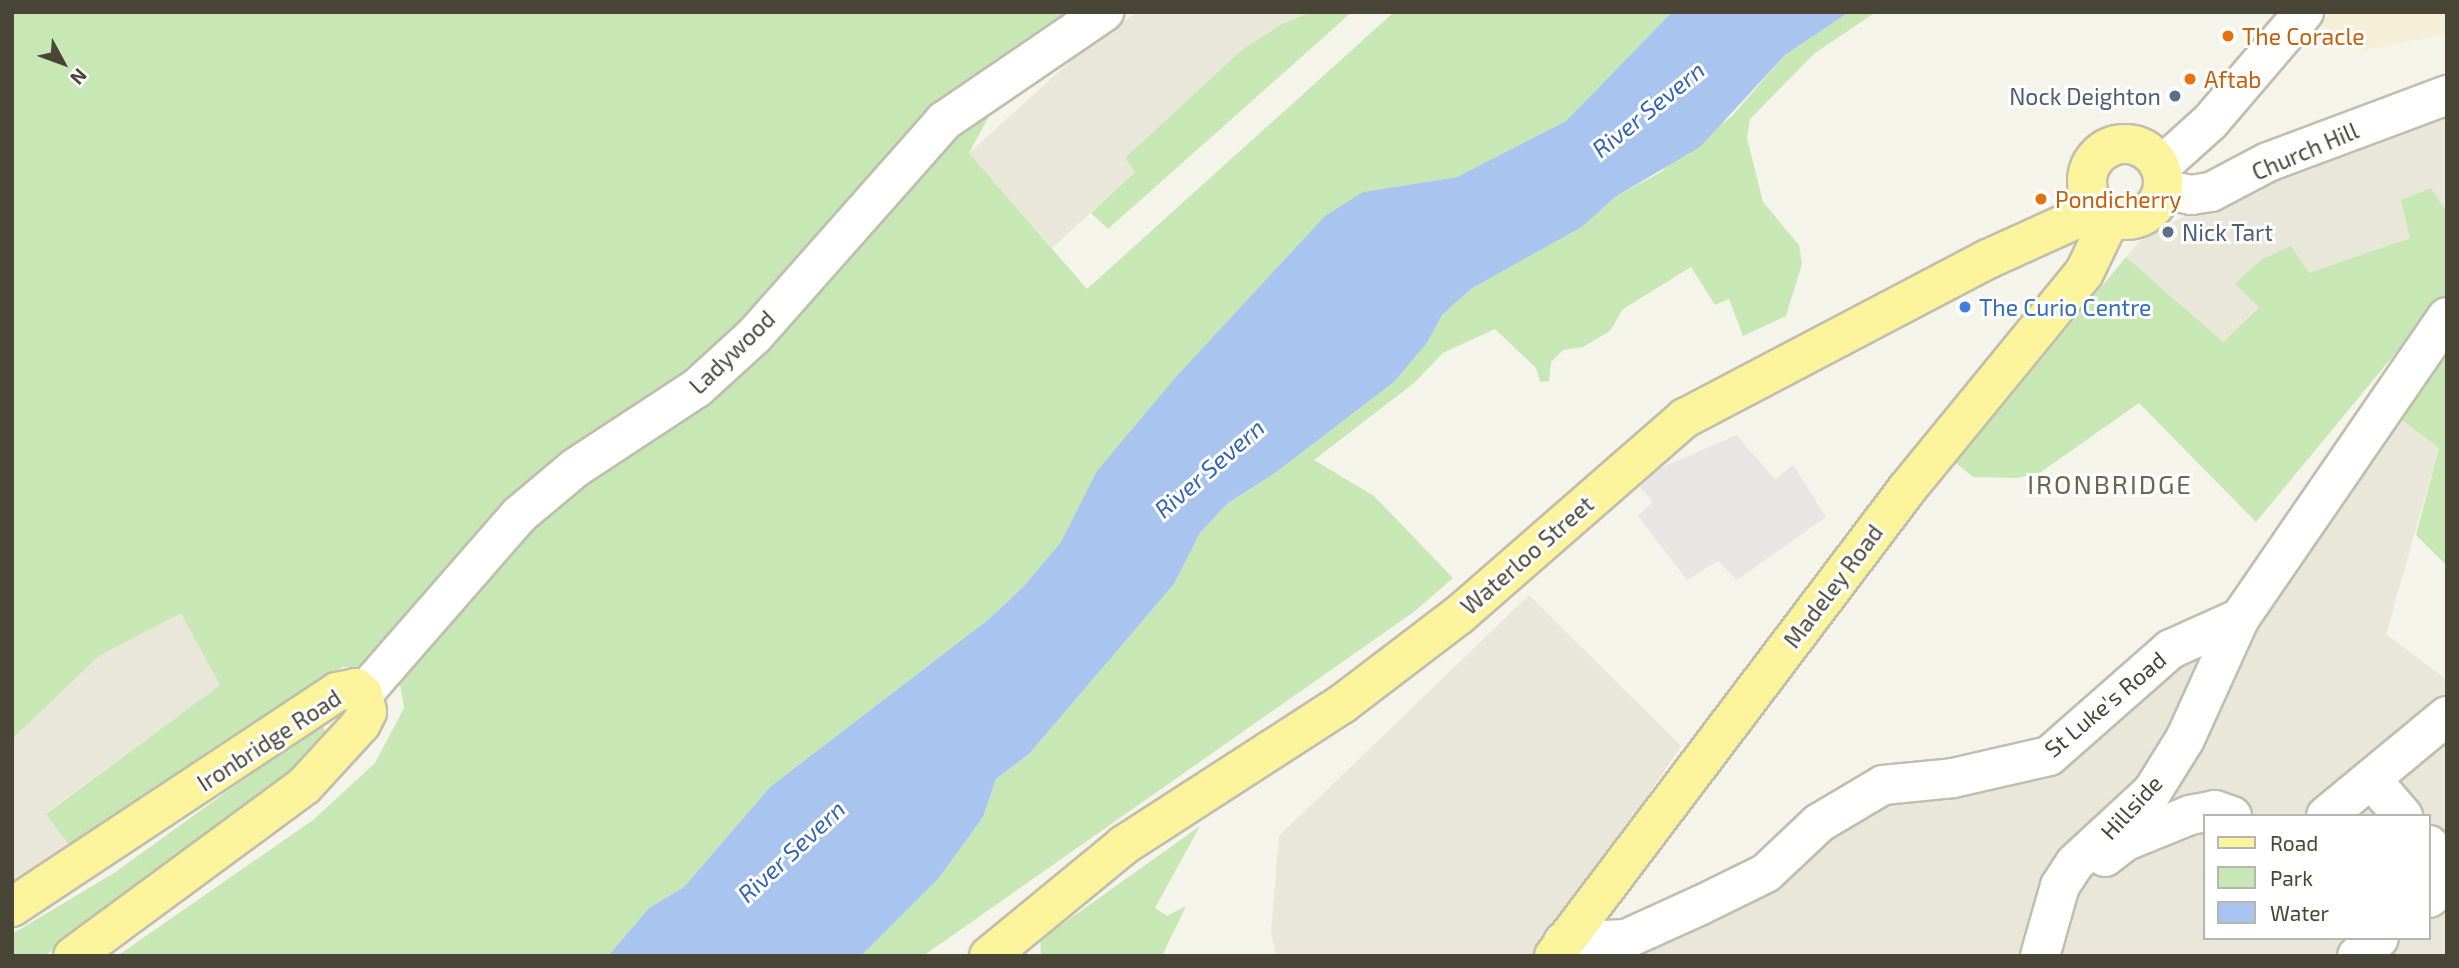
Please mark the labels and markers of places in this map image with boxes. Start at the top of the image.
place label: The Coracle [2242,22,2365,50]
marker: The Coracle [2220,28,2236,44]
place label: Aftab [2204,65,2261,93]
marker: Aftab [2182,71,2198,87]
place label: Nock Deighton [2009,82,2161,110]
marker: Nock Deighton [2167,88,2183,104]
place label: Pondicherry [2055,185,2181,213]
marker: Pondicherry [2033,191,2049,207]
place label: Nick Tart [2182,218,2274,246]
marker: Nick Tart [2160,224,2176,240]
place label: The Curio Centre [1979,293,2151,321]
marker: The Curio Centre [1957,299,1973,315]

